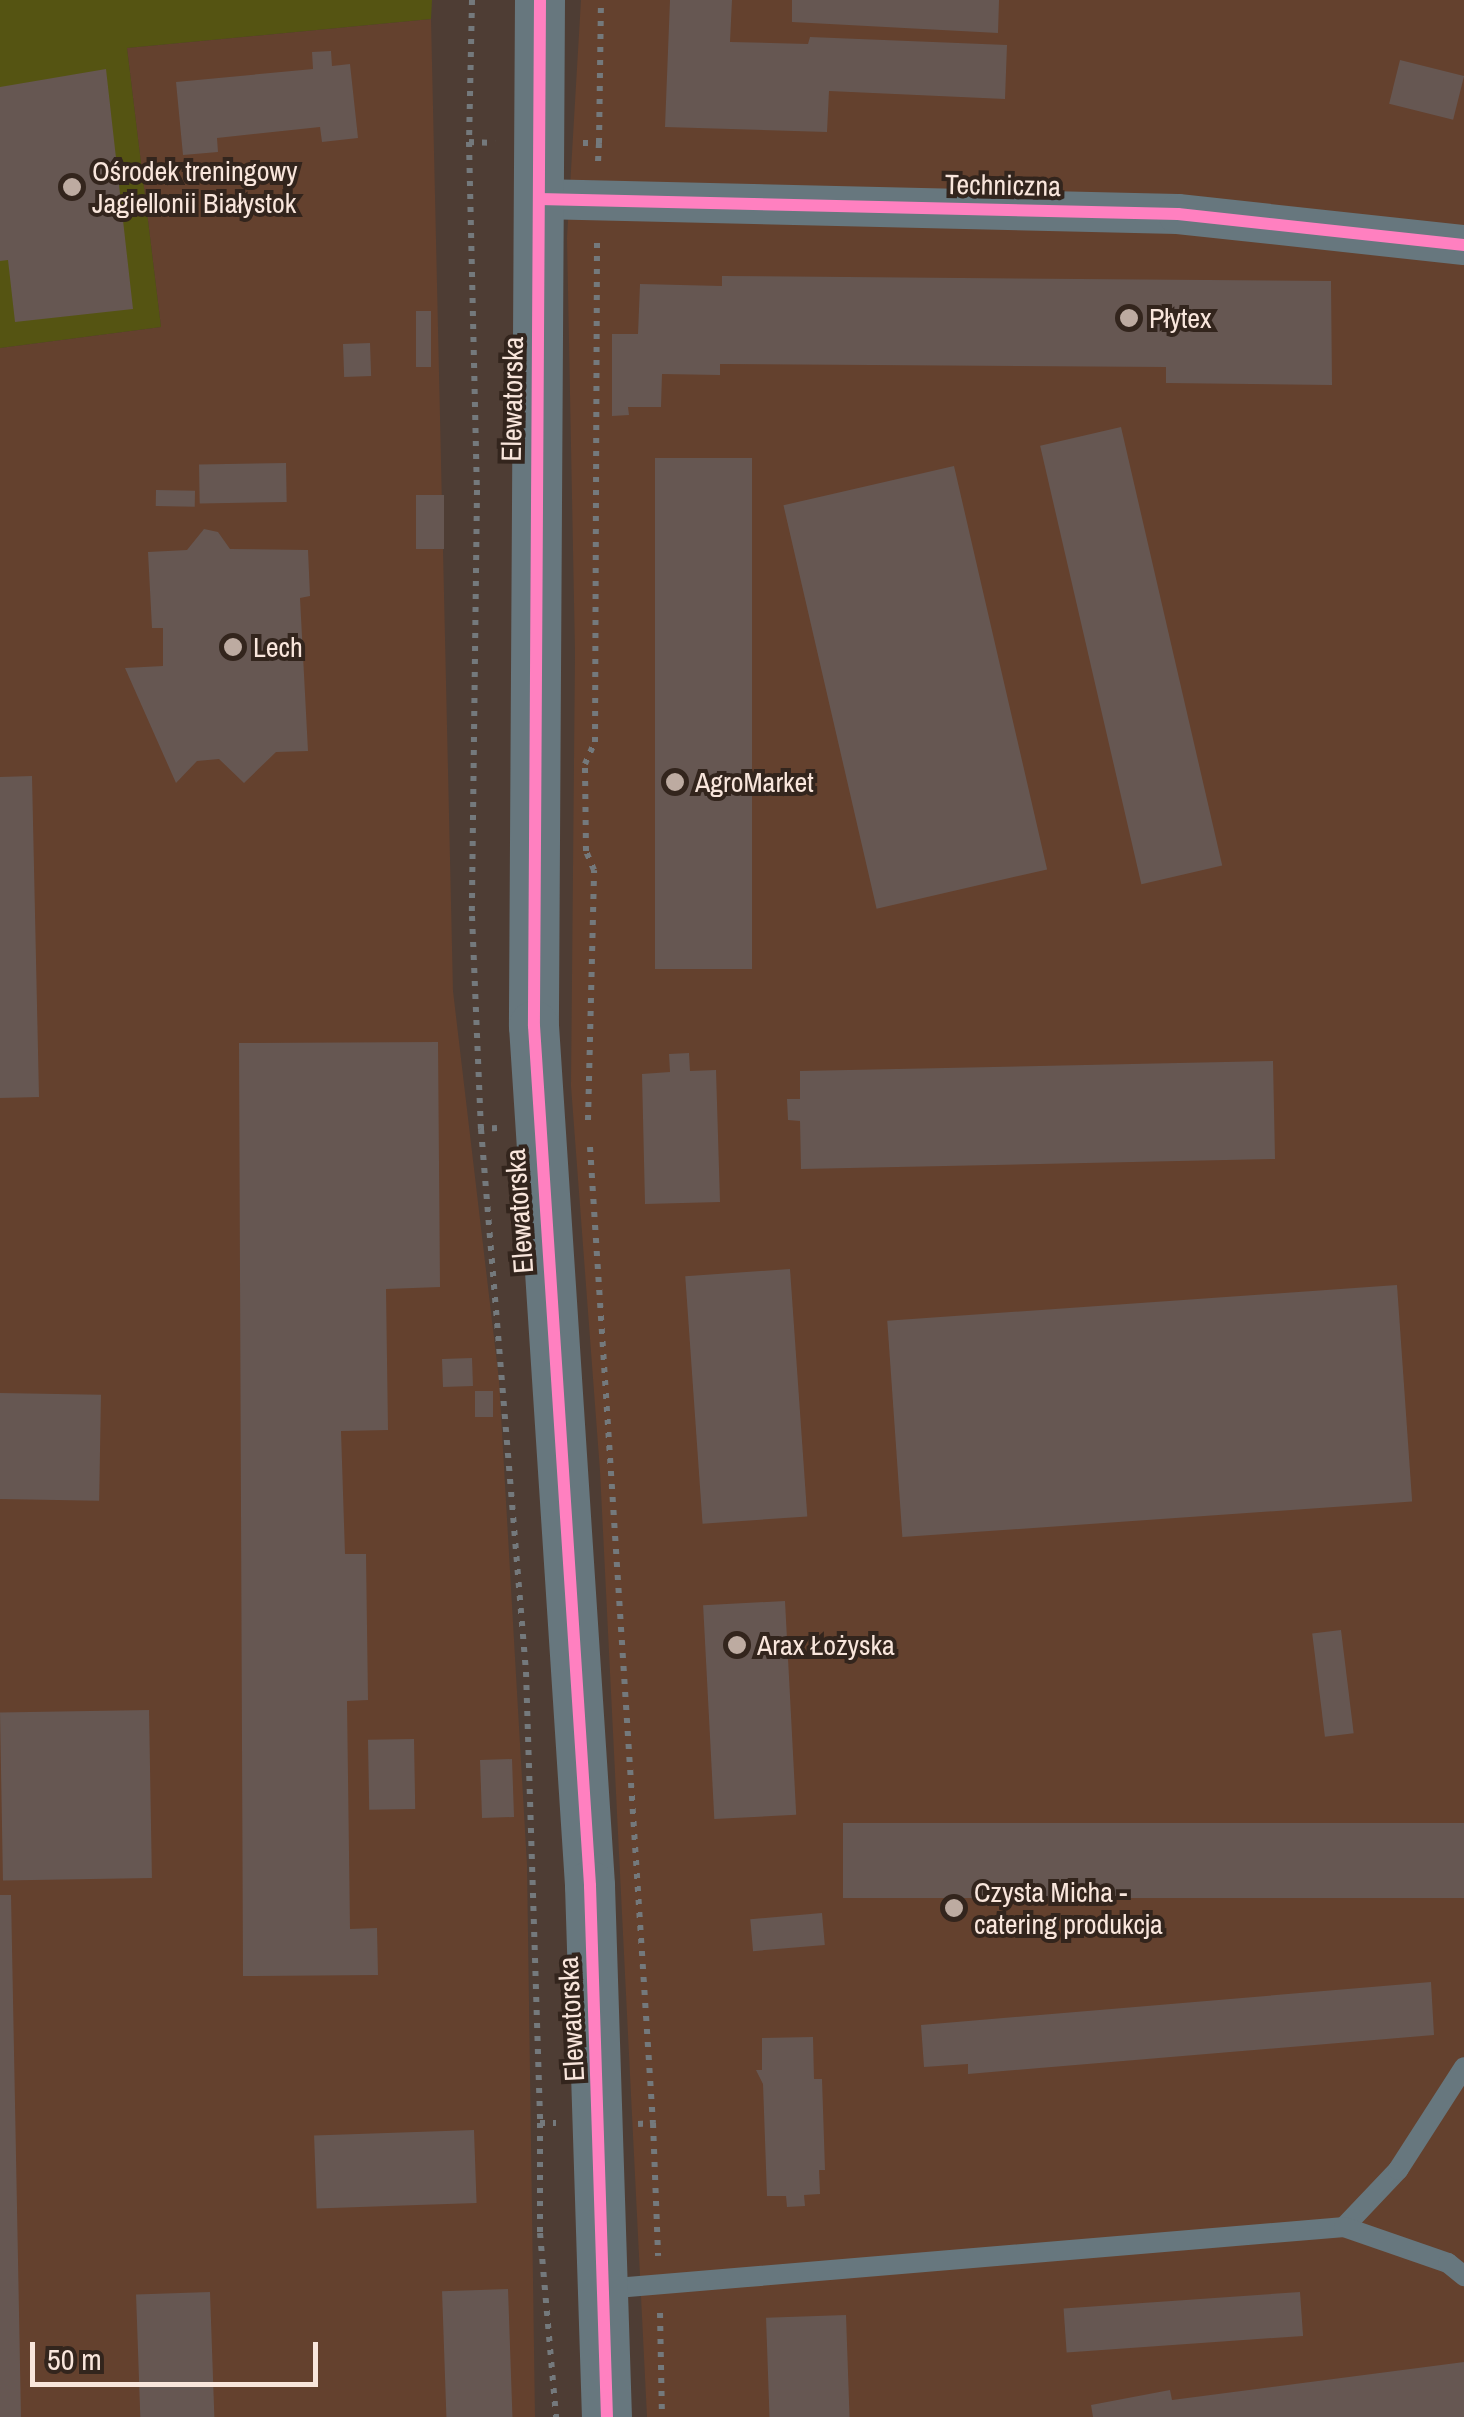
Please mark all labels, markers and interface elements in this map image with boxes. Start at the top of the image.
place label: Ośrodek treningowy Jagiellonii Białystok [92,154,297,220]
street label: Techniczna [945,167,1061,203]
marker: Ośrodek treningowy Jagiellonii Białystok [61,176,83,198]
place label: Płytex [1149,301,1212,335]
marker: Płytex [1118,307,1140,329]
street label: Elewatorska [494,336,530,462]
place label: Lech [253,630,303,664]
marker: Lech [222,636,244,658]
place label: AgroMarket [695,765,814,799]
marker: AgroMarket [664,771,686,793]
street label: Elewatorska [498,1147,540,1275]
place label: Arax Łożyska [757,1628,895,1662]
marker: Arax Łożyska [726,1634,748,1656]
place label: Czysta Micha - catering produkcja [974,1875,1163,1941]
marker: Czysta Micha - catering produkcja [943,1897,965,1919]
street label: Elewatorska [551,1956,591,2082]
scale bar [35,2322,322,2384]
text: 50 m [47,2339,102,2379]

